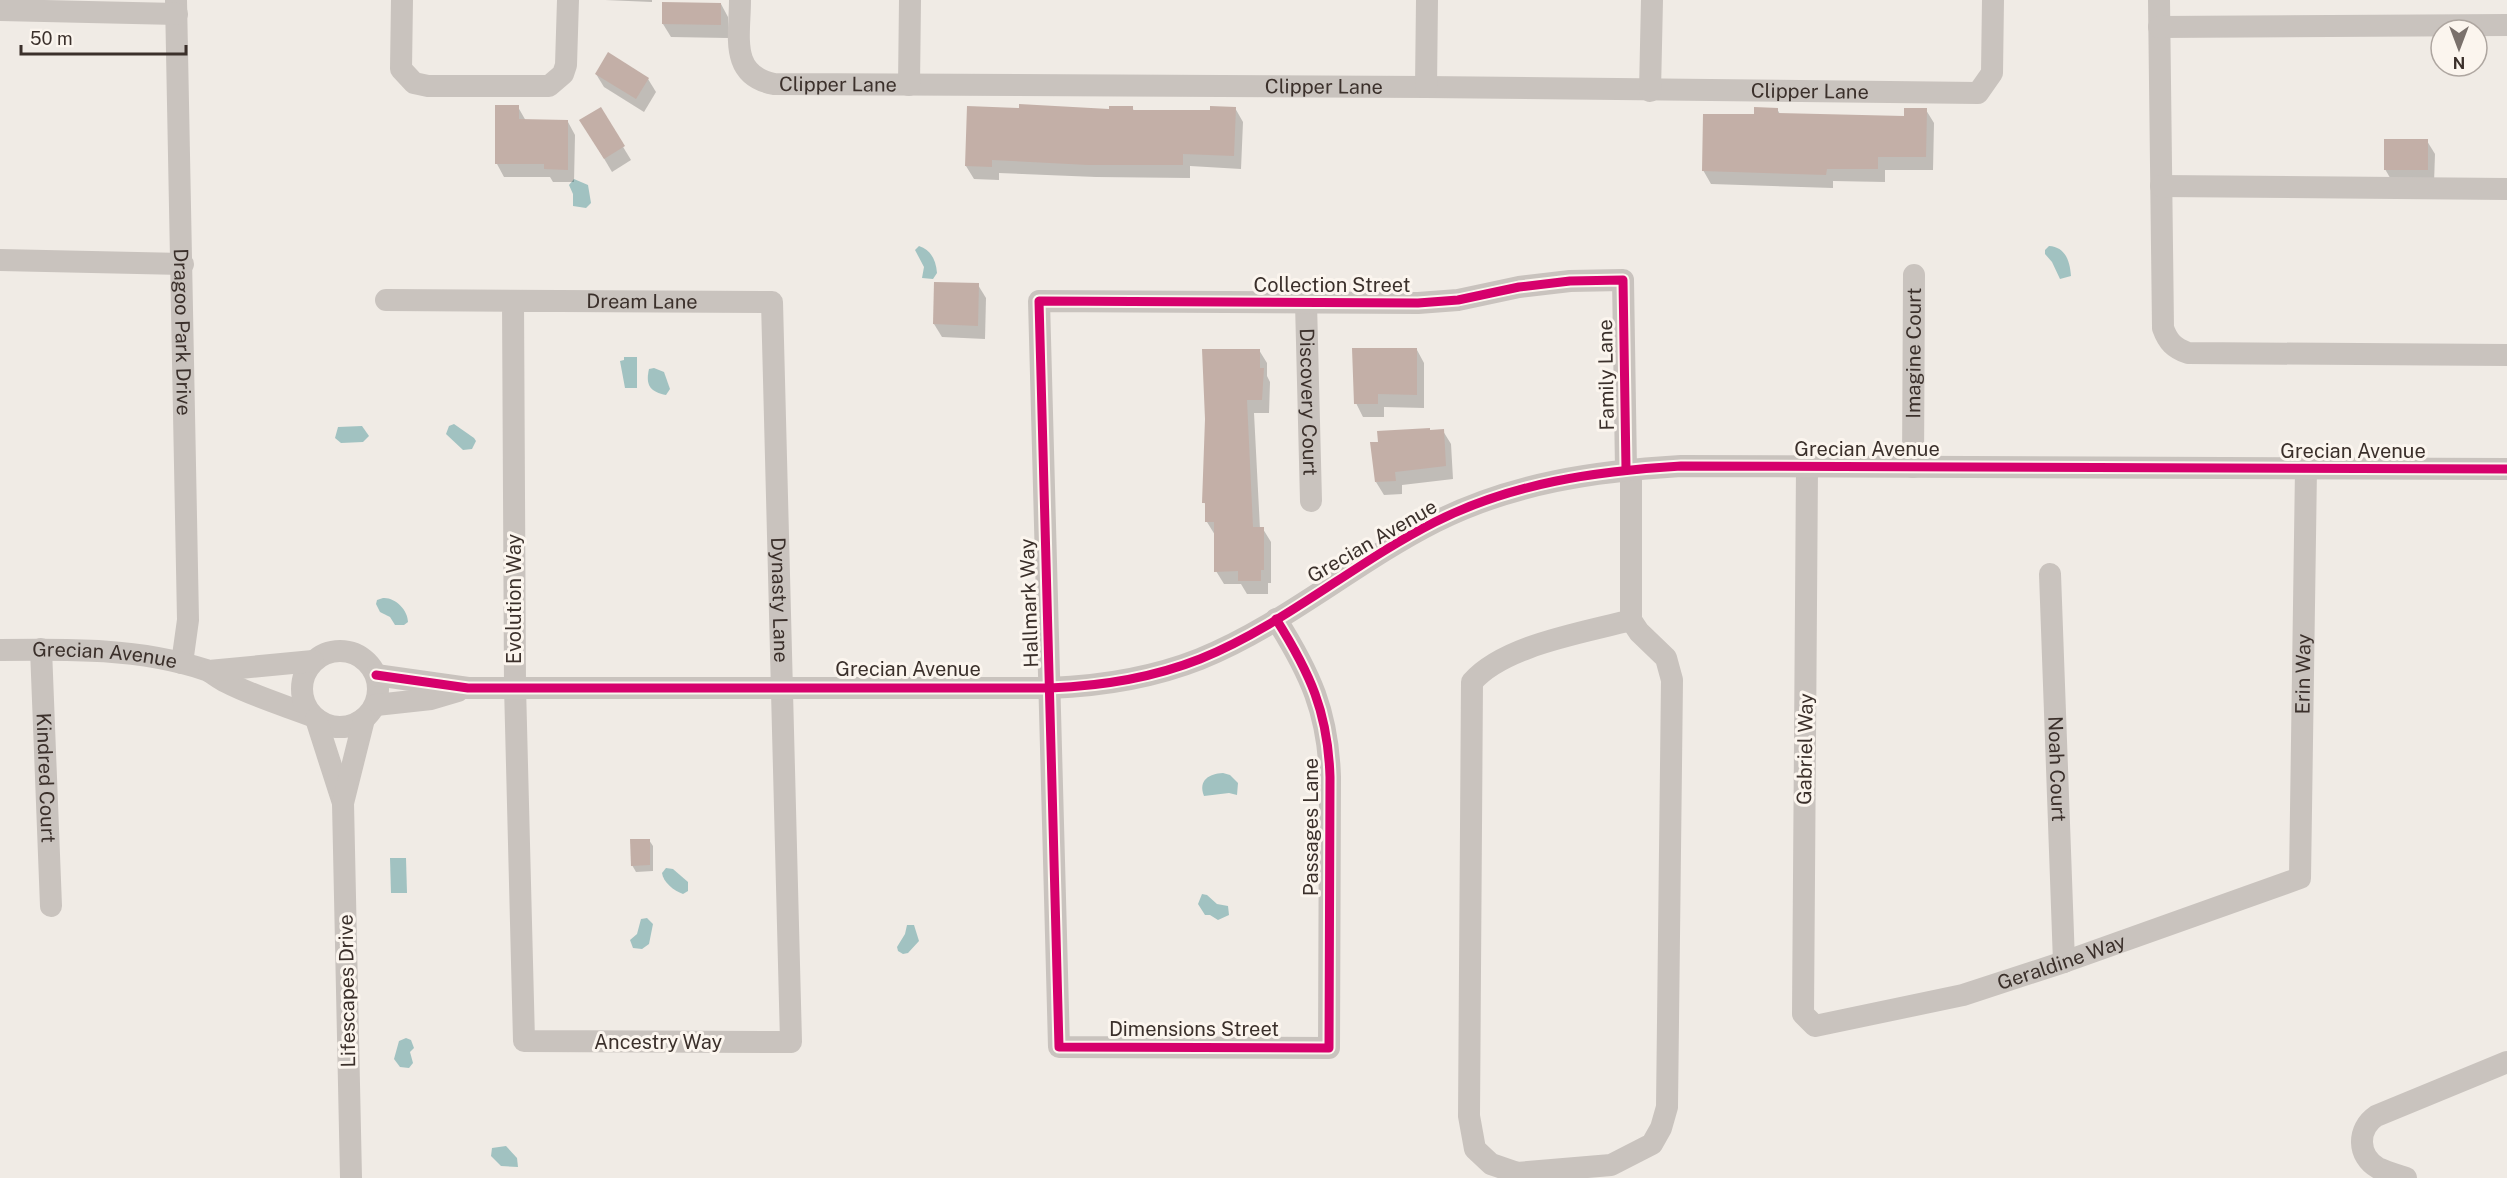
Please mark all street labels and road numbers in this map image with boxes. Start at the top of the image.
street label: Clipper Lane [779,72,897,97]
street label: Clipper Lane [1265,74,1383,99]
street label: Clipper Lane [1751,79,1869,104]
street label: Dragoo Park Drive [169,248,196,416]
street label: Collection Street [1254,273,1410,297]
street label: Imagine Court [1901,287,1926,419]
street label: Dream Lane [586,289,698,314]
street label: Family Lane [1593,319,1619,431]
street label: Discovery Court [1295,328,1322,476]
street label: Grecian Avenue [1794,437,1940,461]
street label: Grecian Avenue [2280,439,2426,463]
street label: Grecian Avenue [1303,494,1441,588]
street label: Evolution Way [502,534,526,664]
street label: Dynasty Lane [766,537,793,663]
street label: Hallmark Way [1015,538,1043,668]
street label: Erin Way [2290,633,2316,714]
street label: Grecian Avenue [32,638,180,673]
street label: Grecian Avenue [835,657,981,681]
street label: Gabriel Way [1792,693,1818,805]
street label: Kindred Court [31,712,61,843]
street label: Noah Court [2043,716,2071,822]
street label: Passages Lane [1299,758,1323,896]
street label: Lifescapes Drive [334,914,360,1068]
street label: Geraldine Way [1994,929,2129,995]
street label: Dimensions Street [1109,1017,1279,1041]
street label: Ancestry Way [594,1030,722,1054]

